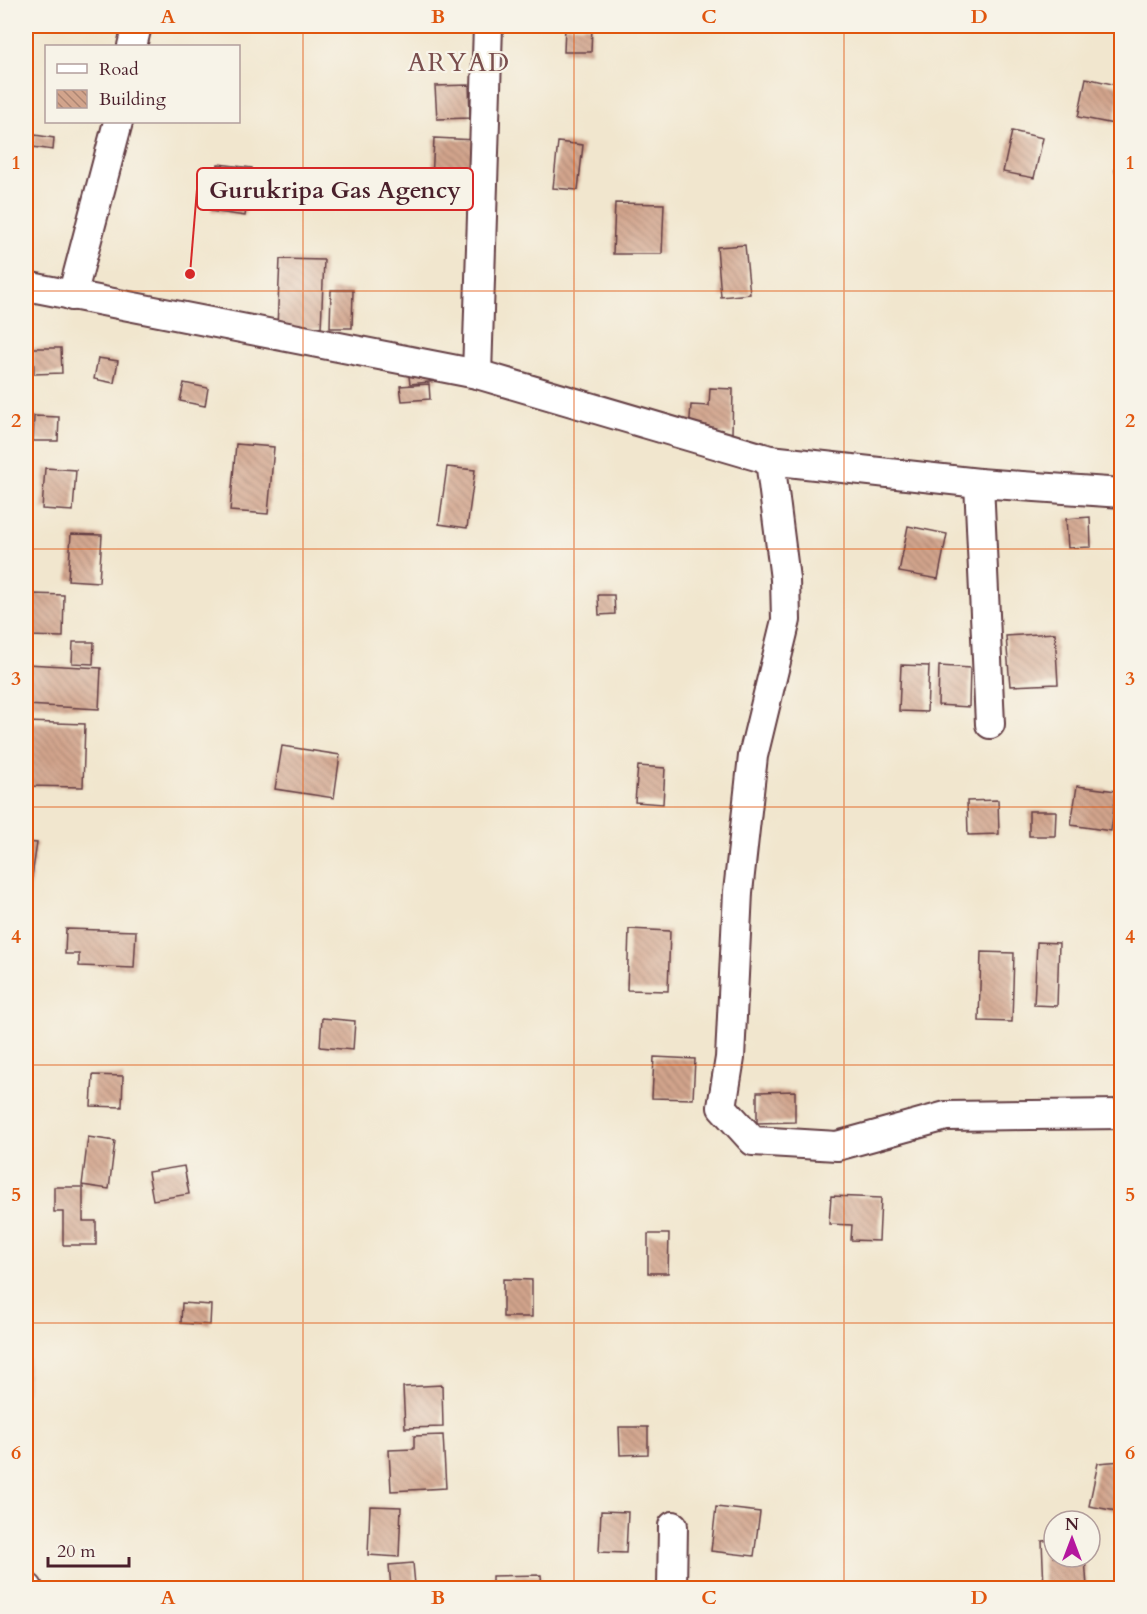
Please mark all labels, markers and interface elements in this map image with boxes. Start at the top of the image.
text: A [160,3,176,30]
text: B [431,3,445,30]
text: C [701,3,717,30]
text: D [970,3,988,30]
legend [45,45,240,123]
district label: ARYAD [407,45,511,80]
text: Road [99,57,139,82]
text: Building [99,87,167,112]
text: 1 [11,149,21,176]
text: 1 [1125,149,1135,176]
callout: Gurukripa Gas Agency [197,168,473,210]
text: Gurukripa Gas Agency [209,174,461,207]
text: 2 [11,407,21,434]
text: 2 [1125,407,1135,434]
text: 3 [11,665,21,692]
text: 3 [1125,665,1135,692]
text: 4 [11,923,21,950]
text: 4 [1125,923,1135,950]
text: 5 [11,1181,21,1208]
text: 5 [1125,1181,1135,1208]
text: 6 [11,1439,21,1466]
text: 6 [1125,1439,1135,1466]
north arrow [1042,1509,1102,1569]
text: N [1065,1514,1079,1536]
scale bar [48,1530,129,1568]
text: 20 m [57,1539,96,1564]
text: A [160,1584,176,1611]
text: B [431,1584,445,1611]
text: C [701,1584,717,1611]
text: D [970,1584,988,1611]

